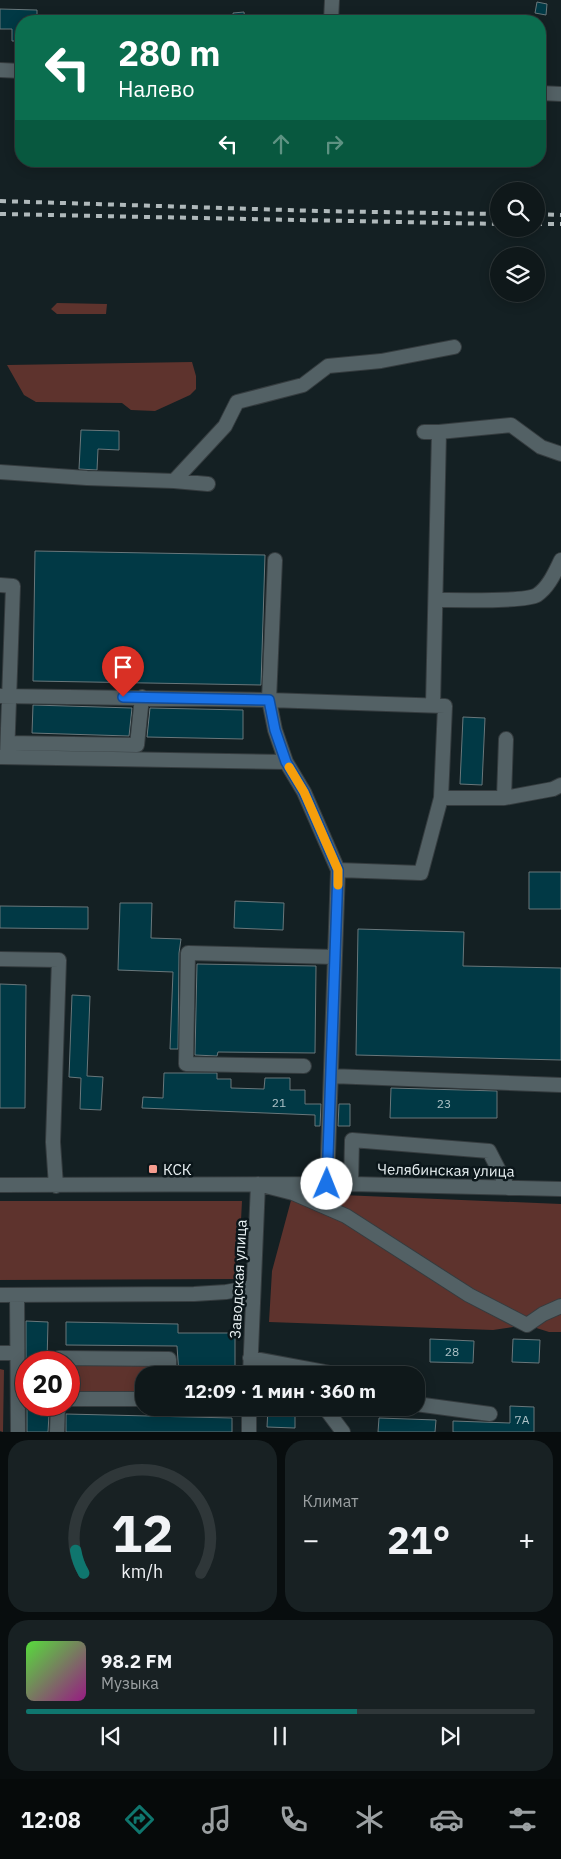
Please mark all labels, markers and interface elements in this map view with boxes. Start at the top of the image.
text: 280 m [118,30,221,76]
icon: left [35,35,100,100]
text: Налево [118,74,195,103]
icon: left [214,130,242,158]
icon: ahead [267,130,295,158]
icon: right [320,130,348,158]
map controls [490,182,545,302]
button: search [490,182,545,237]
button: layers [490,247,545,302]
pin [102,646,144,697]
icon: arrive [109,653,137,681]
house number: 21 [272,1095,286,1110]
house number: 23 [437,1096,451,1111]
position arrow [300,1157,352,1209]
street label: Челябинская улица [377,1159,515,1181]
place label: КСК [163,1160,192,1179]
marker: КСК [147,1163,159,1175]
street label: Заводская улица [225,1219,251,1339]
house number: 28 [445,1344,459,1359]
speed limit sign: 20 [15,1351,80,1416]
text: 12:09 · 1 мин · 360 m [184,1379,376,1403]
house number: 7А [515,1412,530,1427]
text: Климат [303,1491,359,1511]
text: 12 [111,1499,173,1566]
text: 21° [387,1515,450,1564]
text: − [303,1521,319,1558]
text: + [518,1521,535,1558]
text: km/h [121,1560,163,1583]
text: 98.2 FM [101,1649,172,1673]
text: Музыка [101,1673,159,1693]
icon: previous [97,1722,125,1750]
icon: pause [266,1722,294,1750]
icon: next [436,1722,464,1750]
icon: directions [122,1802,157,1837]
icon: music [199,1802,234,1837]
icon: phone [276,1802,311,1837]
icon: climate [352,1802,387,1837]
icon: car [429,1802,464,1837]
icon: filters [505,1802,540,1837]
text: 12:08 [21,1805,81,1834]

